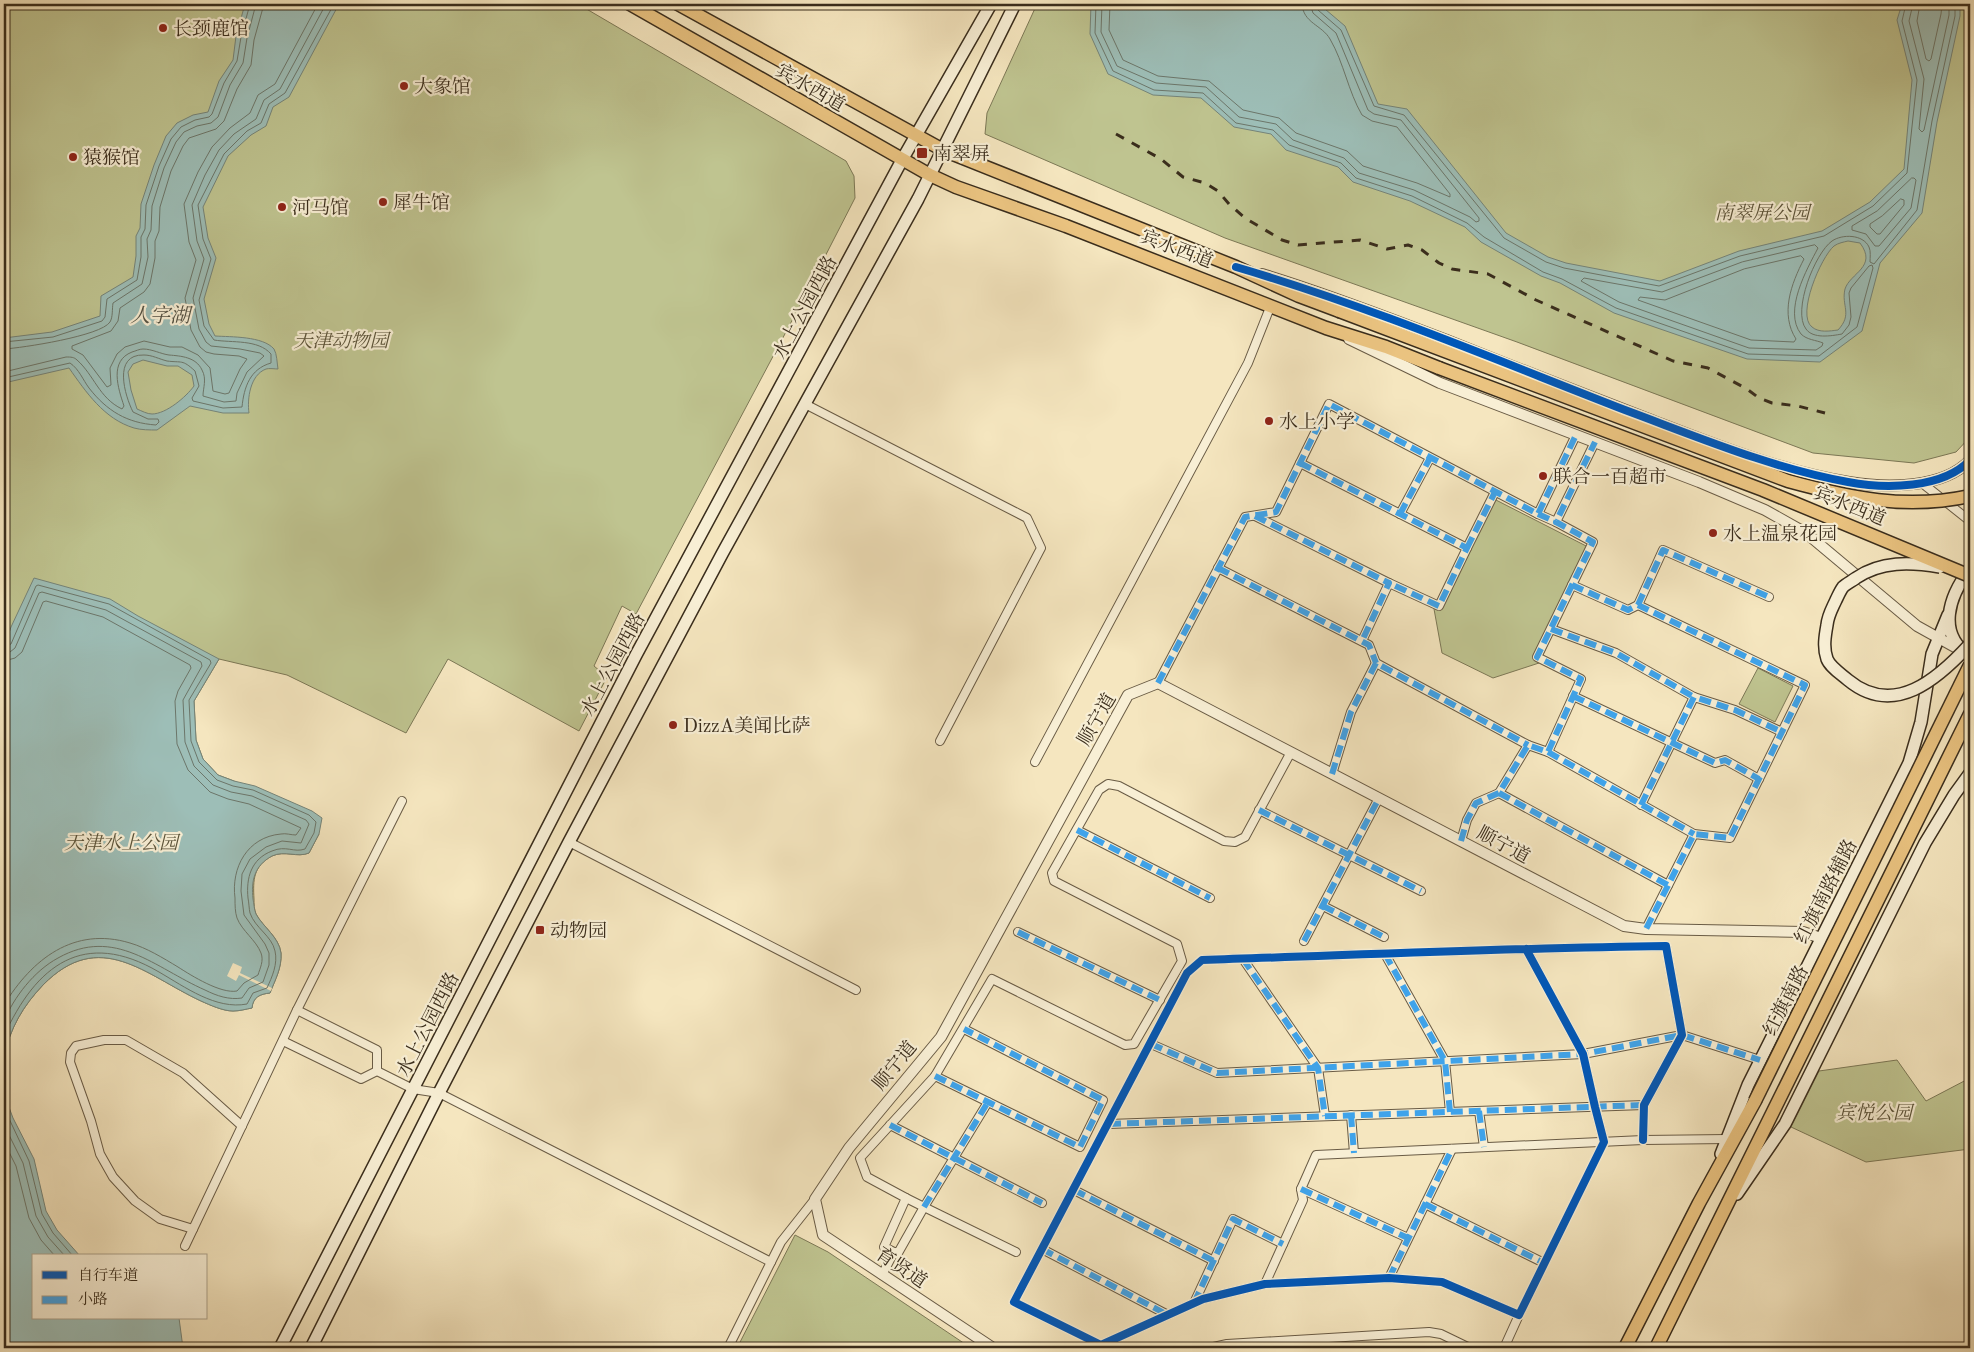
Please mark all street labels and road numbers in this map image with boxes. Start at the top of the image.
street label: 宾水西道 [772,59,849,116]
street label: 宾水西道 [1137,225,1216,273]
street label: 水上公园西路 [769,252,841,363]
street label: 宾水西道 [1810,481,1889,530]
street label: 水上公园西路 [577,609,649,720]
street label: 顺宁道 [1074,690,1121,750]
street label: 顺宁道 [1473,823,1533,868]
street label: 红旗南路辅路 [1790,836,1862,947]
street label: 红旗南路 [1759,962,1813,1039]
street label: 水上公园西路 [393,969,464,1080]
street label: 顺宁道 [869,1037,921,1095]
street label: 育贤道 [872,1243,931,1293]

